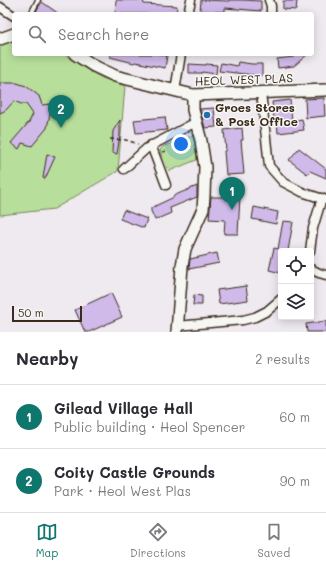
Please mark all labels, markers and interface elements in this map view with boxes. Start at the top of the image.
search box [12,12,314,56]
icon: search [26,23,48,45]
text: Search here [58,24,149,44]
street label: HEOL WEST PLAS [194,69,294,89]
pin: 2 [48,95,74,128]
place label: Groes Stores & Post Office [215,99,298,129]
marker: Groes Stores & Post Office [202,110,212,120]
your location [171,134,191,154]
pin: 1 [219,177,245,210]
map controls [278,248,314,320]
button: locate [278,248,314,284]
button: layers [278,284,314,320]
scale bar [12,304,82,323]
text: 50 m [18,305,44,320]
text: Nearby [16,347,78,369]
text: 2 results [255,350,310,367]
text: Gilead Village Hall [54,398,193,418]
text: 1 [26,408,32,425]
text: 60 m [280,408,310,425]
text: Public building · Heol Spencer [54,418,245,435]
text: Coity Castle Grounds [54,462,215,482]
text: 2 [25,472,33,489]
text: 90 m [280,472,310,489]
text: Park · Heol West Plas [54,482,191,499]
tab: Map [36,521,58,560]
tab: Directions [130,521,186,560]
tab: Saved [257,521,290,560]

